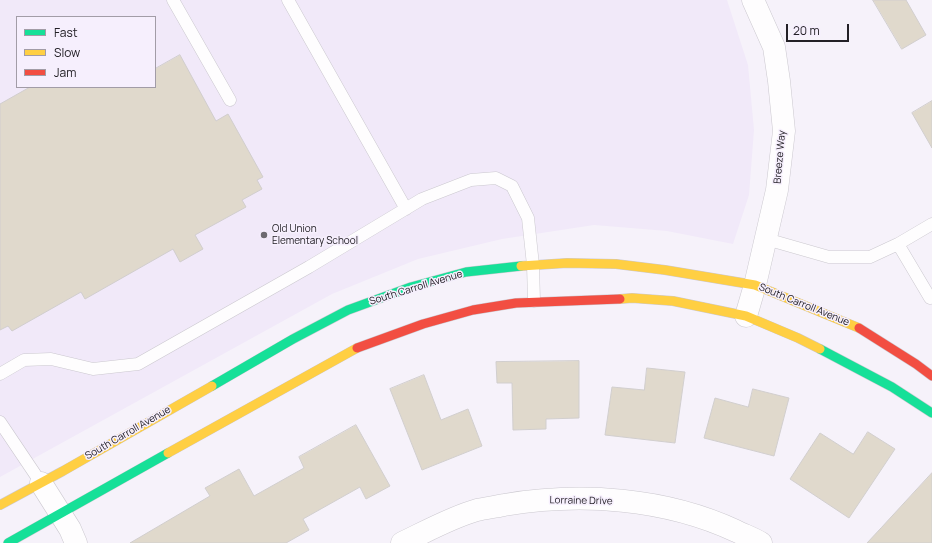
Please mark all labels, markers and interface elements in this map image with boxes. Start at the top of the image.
legend [16,16,156,88]
scale bar [788,16,851,42]
text: 20 m [793,22,820,39]
text: Fast [54,24,78,41]
text: Slow [54,44,80,61]
text: Jam [54,64,76,81]
street label: Breeze Way [772,130,788,184]
place label: Old Union Elementary School [272,223,358,246]
marker: Old Union Elementary School [259,230,269,240]
street label: South Carroll Avenue [368,268,464,308]
street label: South Carroll Avenue [757,281,851,329]
street label: South Carroll Avenue [83,404,173,462]
street label: Lorraine Drive [549,494,613,508]

